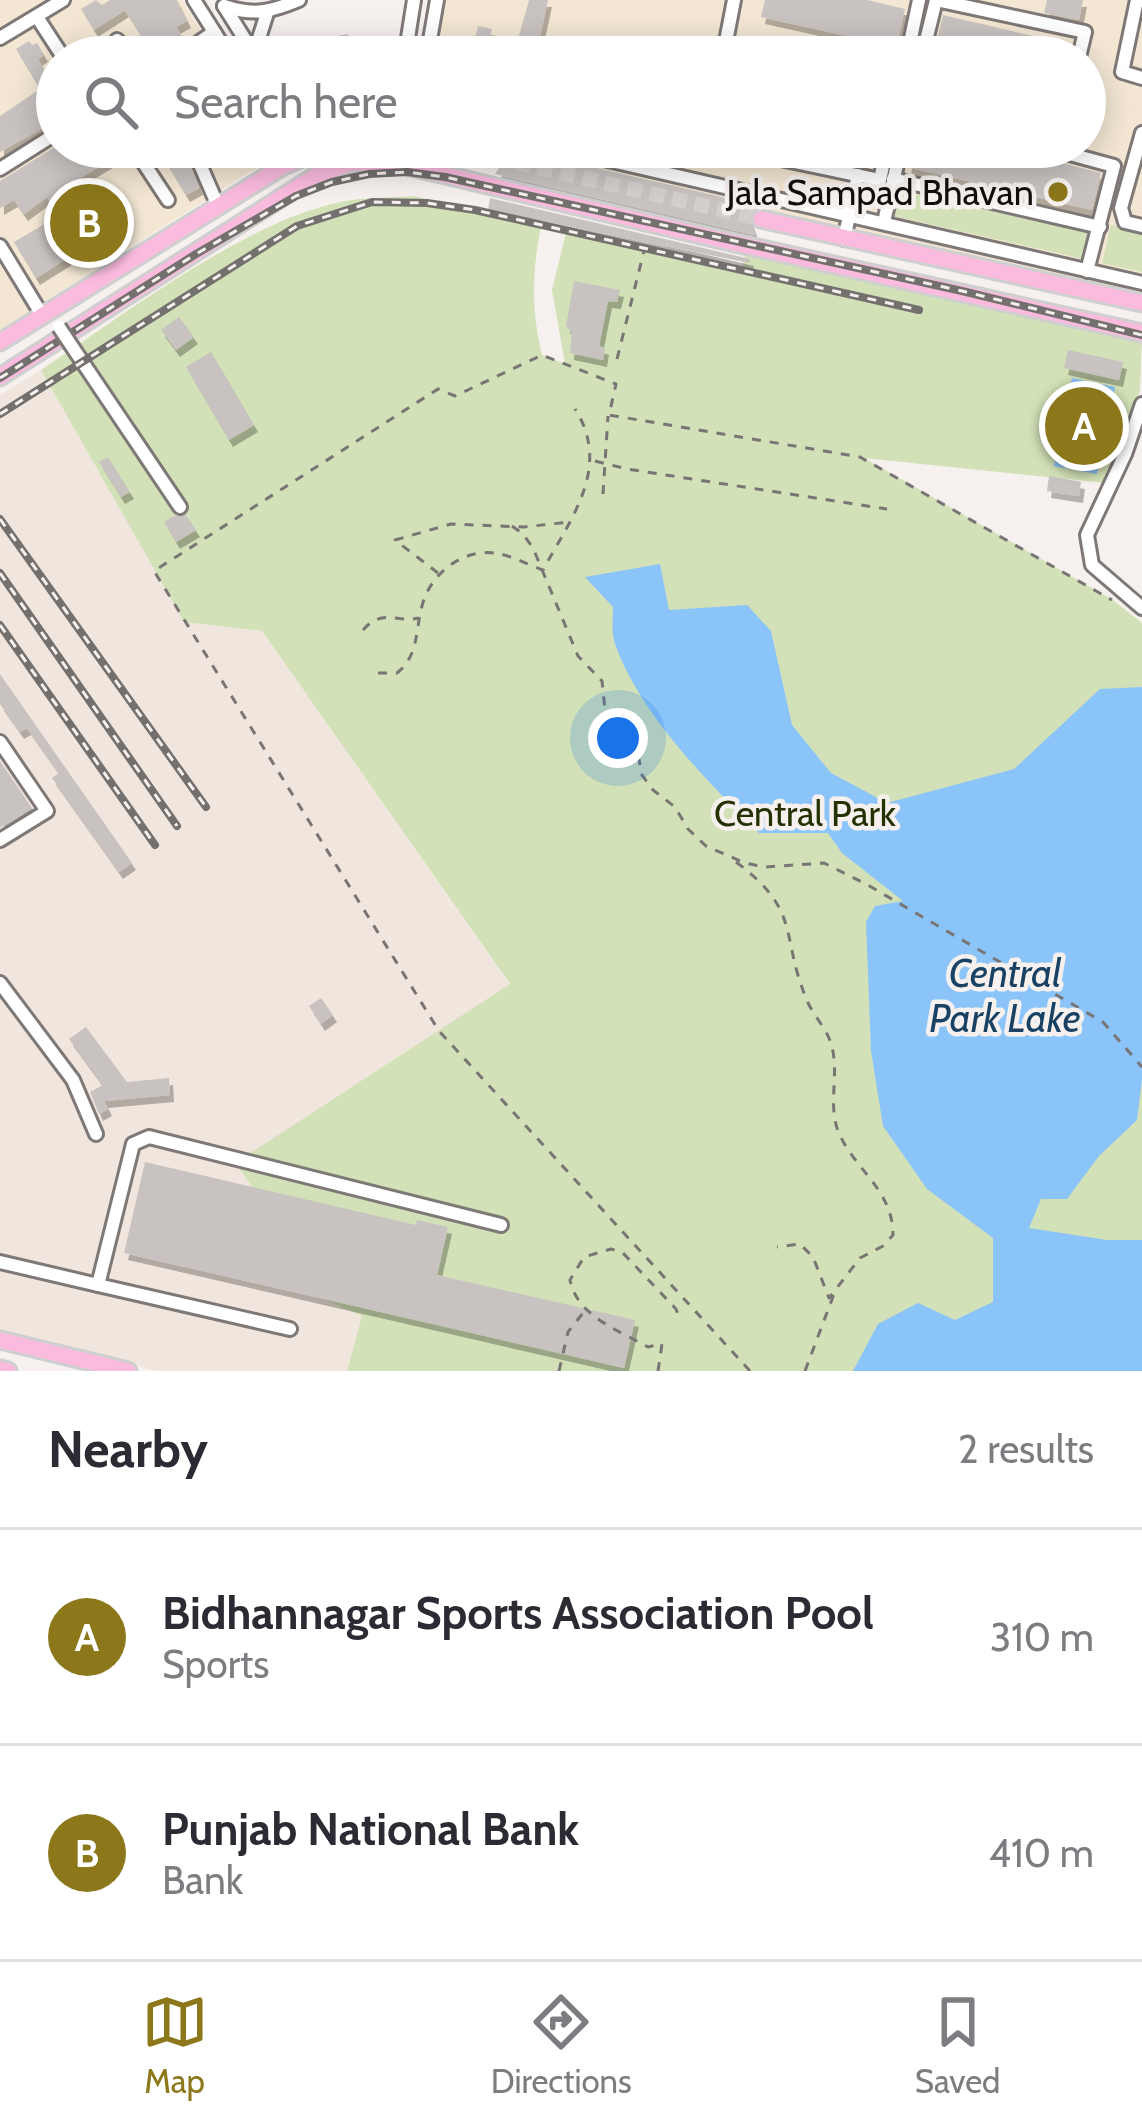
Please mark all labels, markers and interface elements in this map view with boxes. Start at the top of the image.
search box [36,36,1106,168]
icon: search [78,69,144,135]
text: Search here [174,75,398,129]
place label: Jala Sampad Bhavan [725,170,1034,214]
pin: B [50,178,128,268]
marker: Jala Sampad Bhavan [1045,179,1071,205]
pin: A [1045,381,1123,471]
your location [588,708,648,768]
park label: Central Park [714,791,897,835]
water label: Central Park Lake [929,949,1081,1042]
text: Nearby [48,1418,208,1480]
text: 2 results [958,1425,1094,1473]
text: Bidhannagar Sports Association Pool [162,1586,874,1640]
text: A [75,1613,99,1661]
text: 310 m [990,1613,1094,1661]
text: Sports [162,1640,269,1688]
text: Punjab National Bank [162,1802,579,1856]
text: B [75,1829,99,1877]
text: 410 m [989,1829,1094,1877]
text: Bank [162,1856,243,1904]
tab: Map [142,1989,208,2101]
tab: Directions [491,1989,632,2101]
tab: Saved [915,1989,1000,2101]

